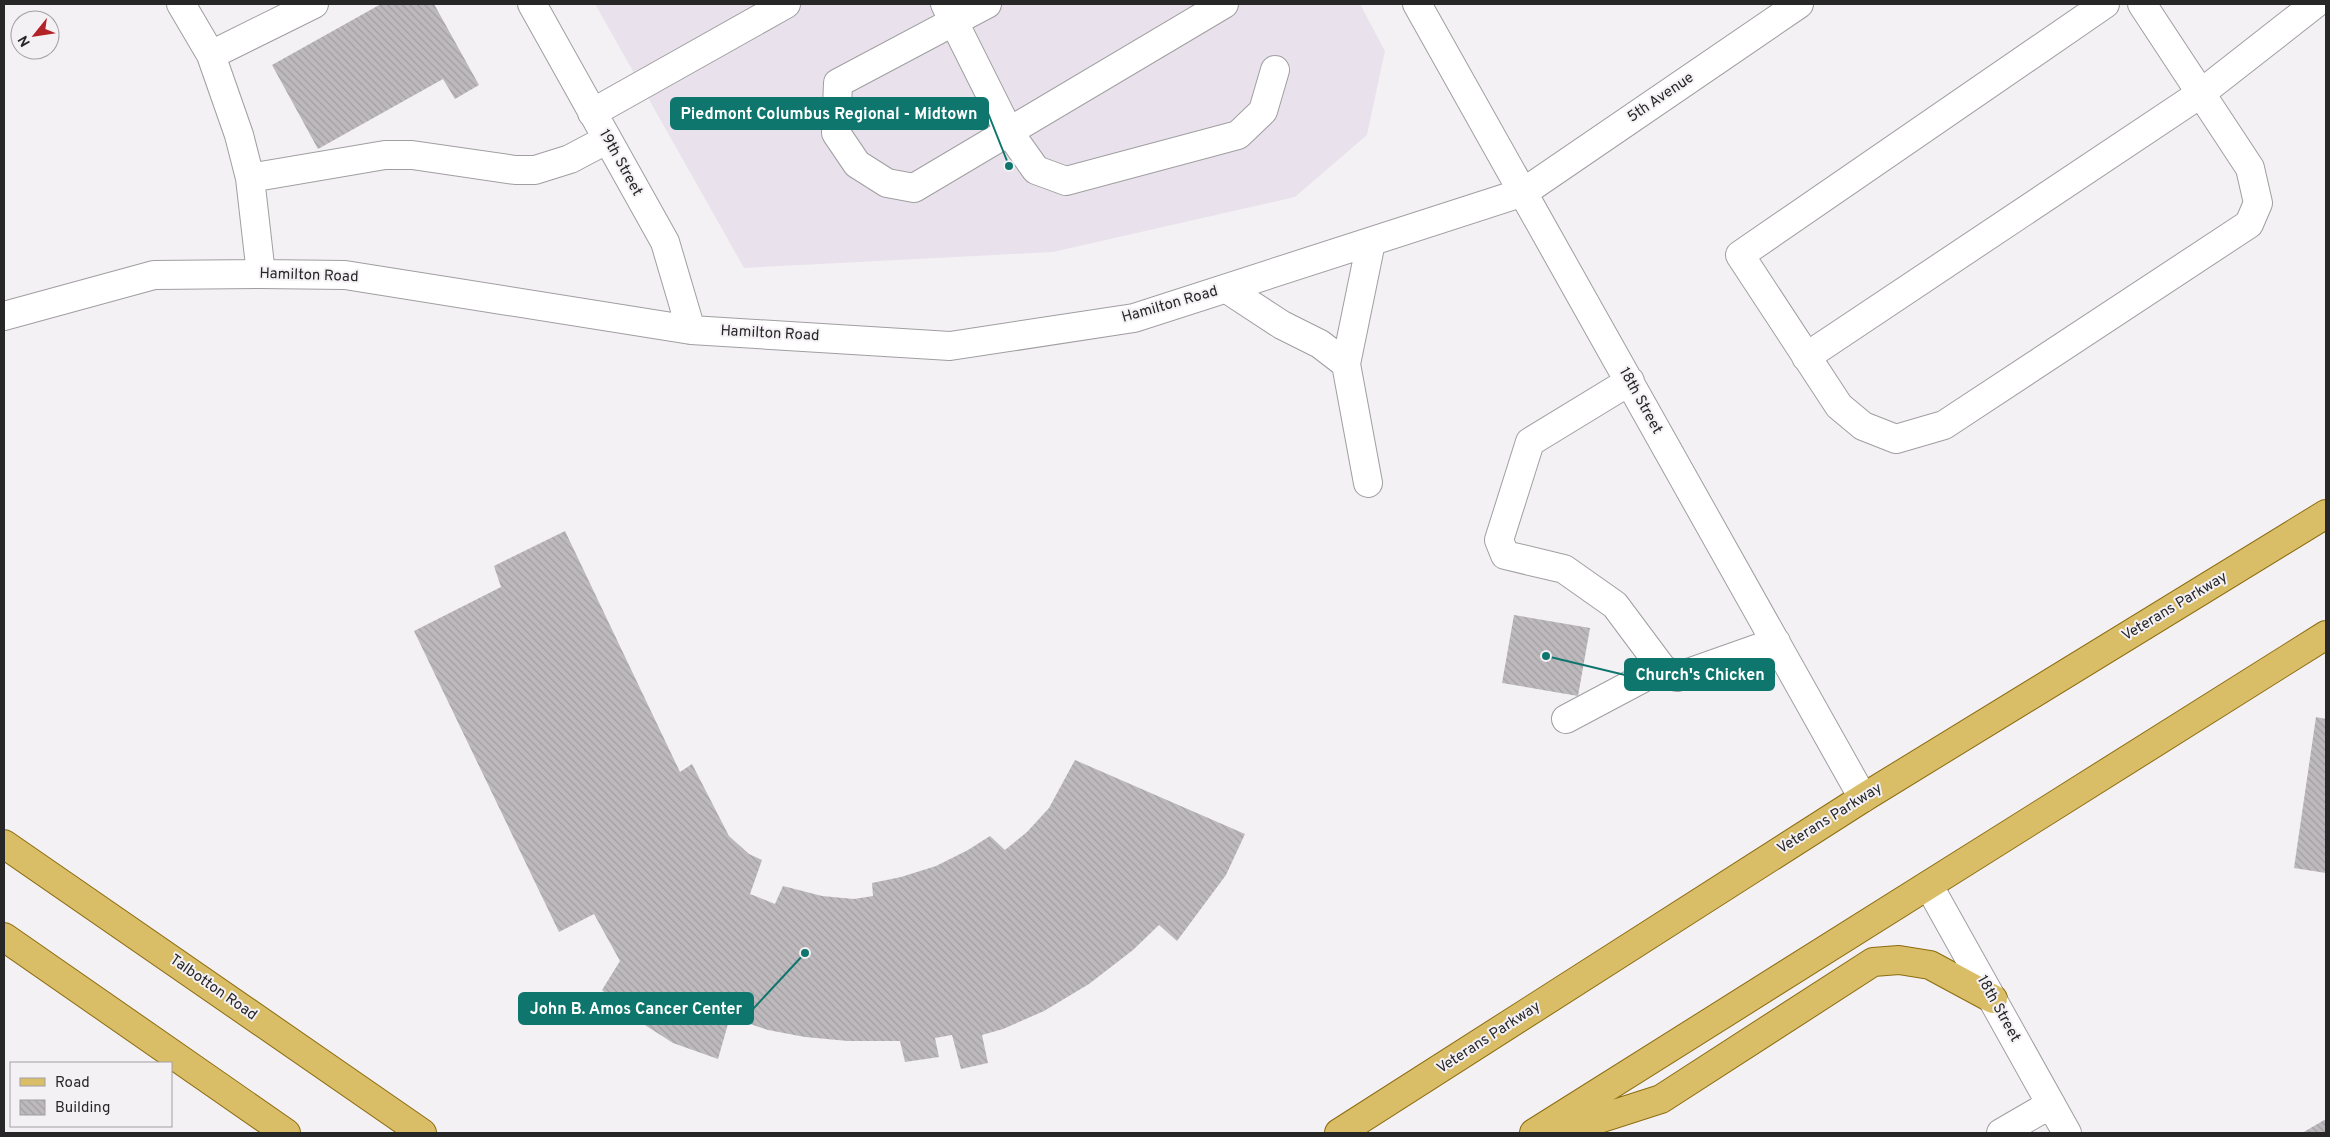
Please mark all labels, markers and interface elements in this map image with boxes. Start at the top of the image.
north arrow [10,10,60,60]
text: N [15,32,35,49]
street label: 5th Avenue [1624,69,1698,127]
callout: Piedmont Columbus Regional - Midtown [671,98,988,129]
text: Piedmont Columbus Regional - Midtown [680,105,978,125]
street label: 19th Street [594,126,646,200]
street label: Hamilton Road [259,265,359,287]
street label: Hamilton Road [1120,282,1220,328]
street label: Hamilton Road [720,322,820,346]
street label: 18th Street [1614,364,1666,438]
street label: Veterans Parkway [2119,568,2231,646]
callout: Church's Chicken [1625,659,1774,690]
text: Church's Chicken [1635,666,1765,686]
street label: Veterans Parkway [1774,779,1886,859]
street label: Talbotton Road [166,951,260,1025]
street label: 18th Street [1972,972,2024,1046]
callout: John B. Amos Cancer Center [519,993,753,1024]
street label: Veterans Parkway [1434,997,1544,1079]
text: John B. Amos Cancer Center [530,1000,743,1020]
legend [10,1062,172,1127]
text: Road [55,1074,90,1093]
text: Building [55,1099,110,1118]

